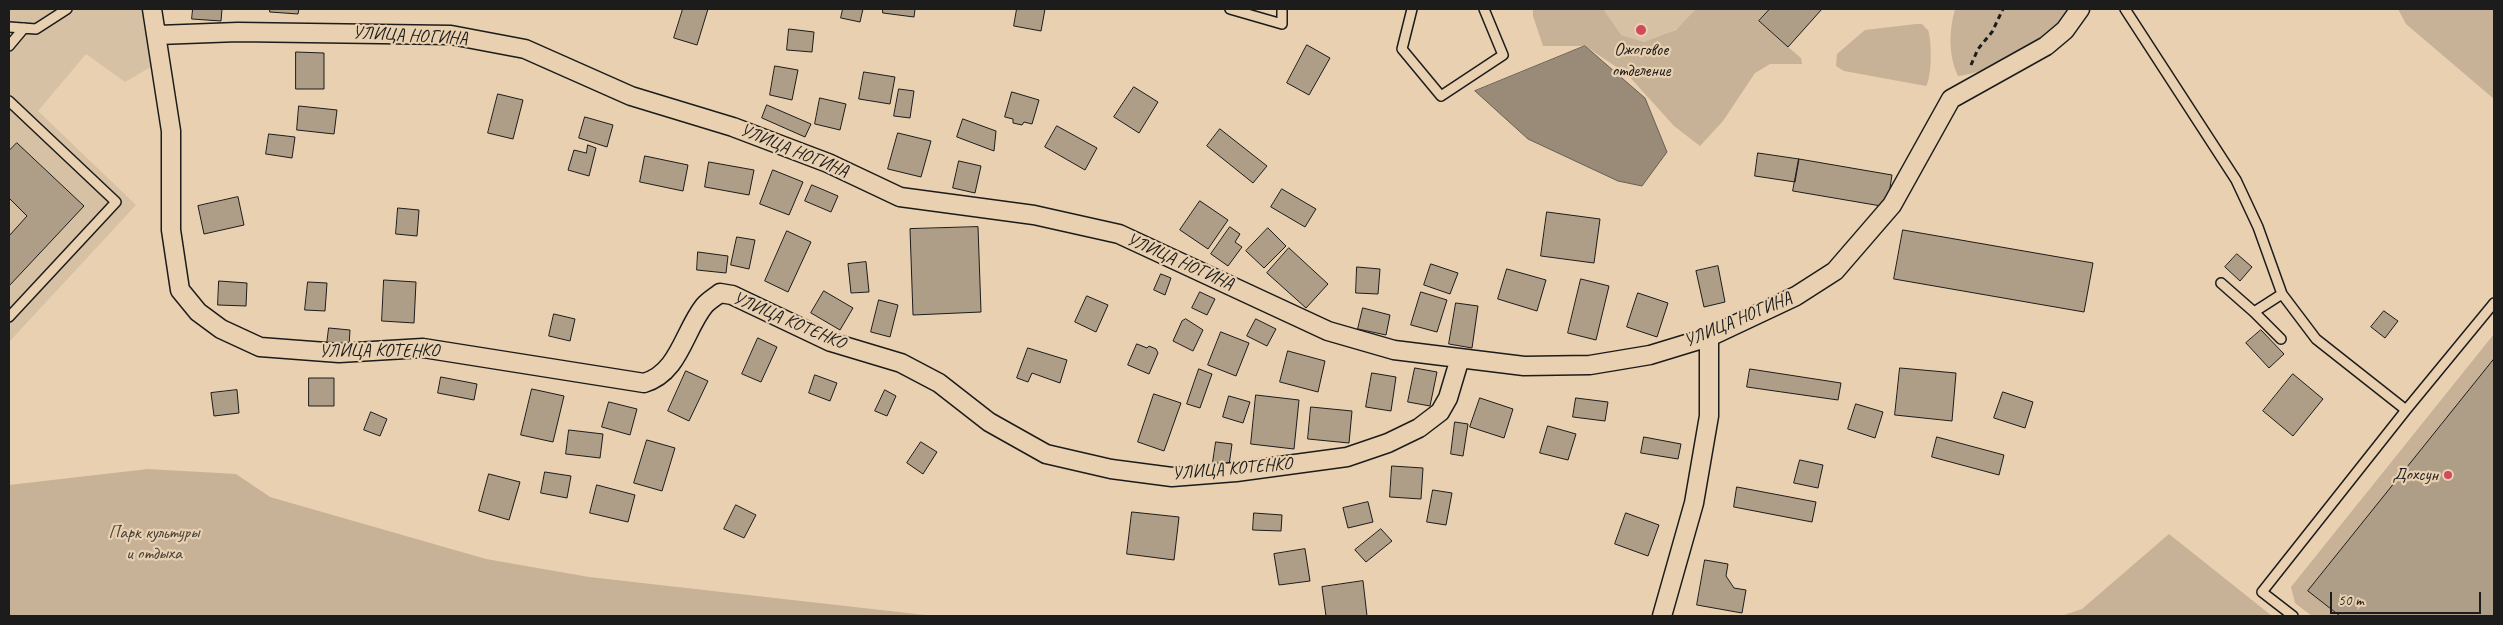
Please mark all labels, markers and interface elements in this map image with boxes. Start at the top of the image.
street label: УЛИЦА НОГИНА [352,22,468,50]
marker: Ожоговое отделение [1634,23,1648,37]
place label: Ожоговое отделение [1612,39,1670,82]
street label: УЛИЦА НОГИНА [737,119,851,183]
street label: УЛИЦА НОГИНА [1123,229,1237,295]
street label: УЛИЦА КОТЕНКО [729,288,849,354]
street label: УЛИЦА НОГИНА [1681,288,1795,352]
street label: УЛИЦА КОТЕНКО [319,340,439,362]
street label: УЛИЦА КОТЕНКО [1171,453,1293,485]
place label: Дохсун [2393,464,2438,486]
marker: Дохсун [2442,469,2454,481]
park label: Парк культуры и отдыха [108,522,200,564]
scale bar [2333,582,2484,614]
text: 50 m [2338,591,2364,610]

